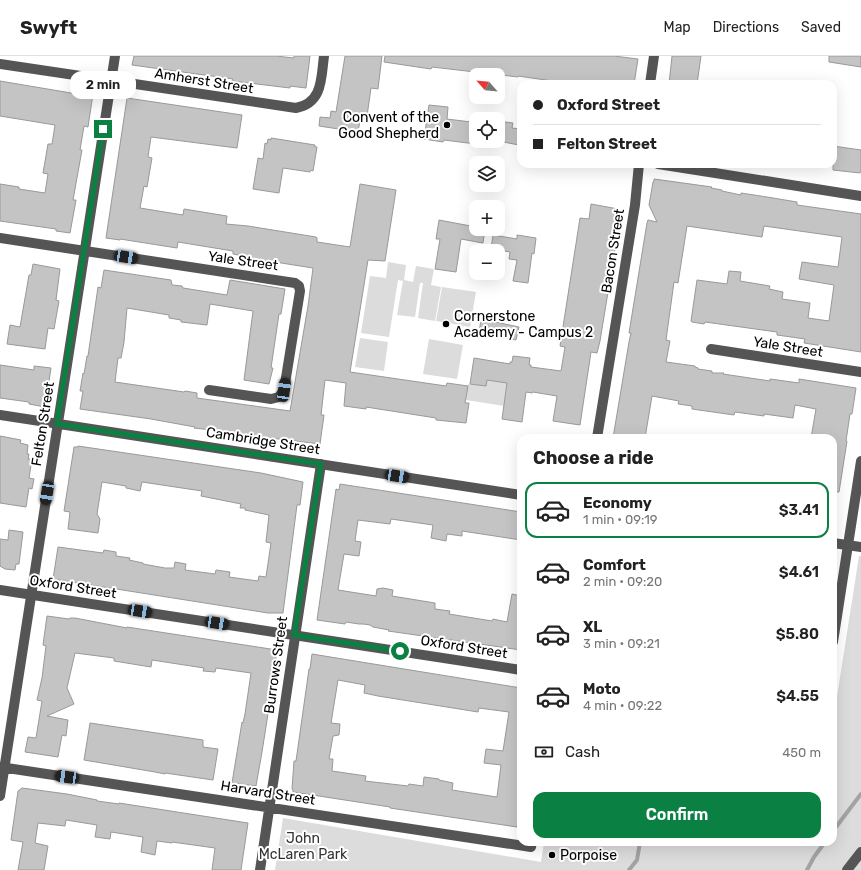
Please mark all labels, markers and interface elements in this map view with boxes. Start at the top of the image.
text: Swyft [20,16,77,39]
text: Map [664,19,691,36]
text: Directions [713,19,779,36]
text: Saved [801,19,841,36]
street label: Amherst Street [153,65,255,97]
north arrow [469,68,505,104]
map controls [469,68,505,280]
callout: 2 min [70,71,136,99]
text: 2 min [86,77,120,92]
text: Oxford Street [557,96,660,114]
place label: Convent of the Good Shepherd [338,109,439,142]
button: locate [469,112,505,148]
route end [94,120,112,138]
marker: Convent of the Good Shepherd [442,120,452,130]
text: Felton Street [557,135,657,153]
button: layers [469,156,505,192]
button: + [469,200,505,236]
street label: Bacon Street [598,207,628,294]
button: − [469,244,505,280]
street label: Yale Street [207,248,280,274]
car [113,249,139,265]
place label: Cornerstone Academy - Campus 2 [454,308,593,341]
marker: Cornerstone Academy - Campus 2 [441,319,451,329]
street label: Yale Street [752,333,825,361]
car [276,377,292,403]
street label: Felton Street [28,380,58,467]
street label: Cambridge Street [205,424,322,458]
text: Choose a ride [533,447,654,469]
car [384,468,410,484]
car [39,480,55,506]
icon: car [535,492,571,528]
text: Economy [583,494,652,512]
text: $3.41 [779,501,819,519]
text: 1 min · 09:19 [583,512,658,527]
icon: car [535,554,571,590]
text: Comfort [583,556,646,574]
text: $4.61 [779,563,819,581]
street label: Oxford Street [28,572,118,602]
text: 2 min · 09:20 [583,574,662,589]
car [127,603,153,619]
car [204,615,230,631]
street label: Burrows Street [261,615,291,715]
icon: car [535,616,571,652]
text: XL [583,618,602,636]
text: $5.80 [776,625,819,643]
street label: Oxford Street [419,632,509,662]
text: 3 min · 09:21 [583,636,660,651]
route start [391,642,409,660]
icon: car [535,678,571,714]
text: Moto [583,680,621,698]
text: $4.55 [776,687,819,705]
text: 4 min · 09:22 [583,698,662,713]
icon: cash [533,741,555,763]
text: Cash [565,743,600,761]
text: 450 m [782,745,821,760]
car [54,769,80,785]
street label: Harvard Street [219,777,317,809]
button: Confirm [533,792,821,838]
park label: John McLaren Park [259,830,348,863]
place label: Porpoise [560,847,617,864]
marker: Porpoise [547,850,557,860]

